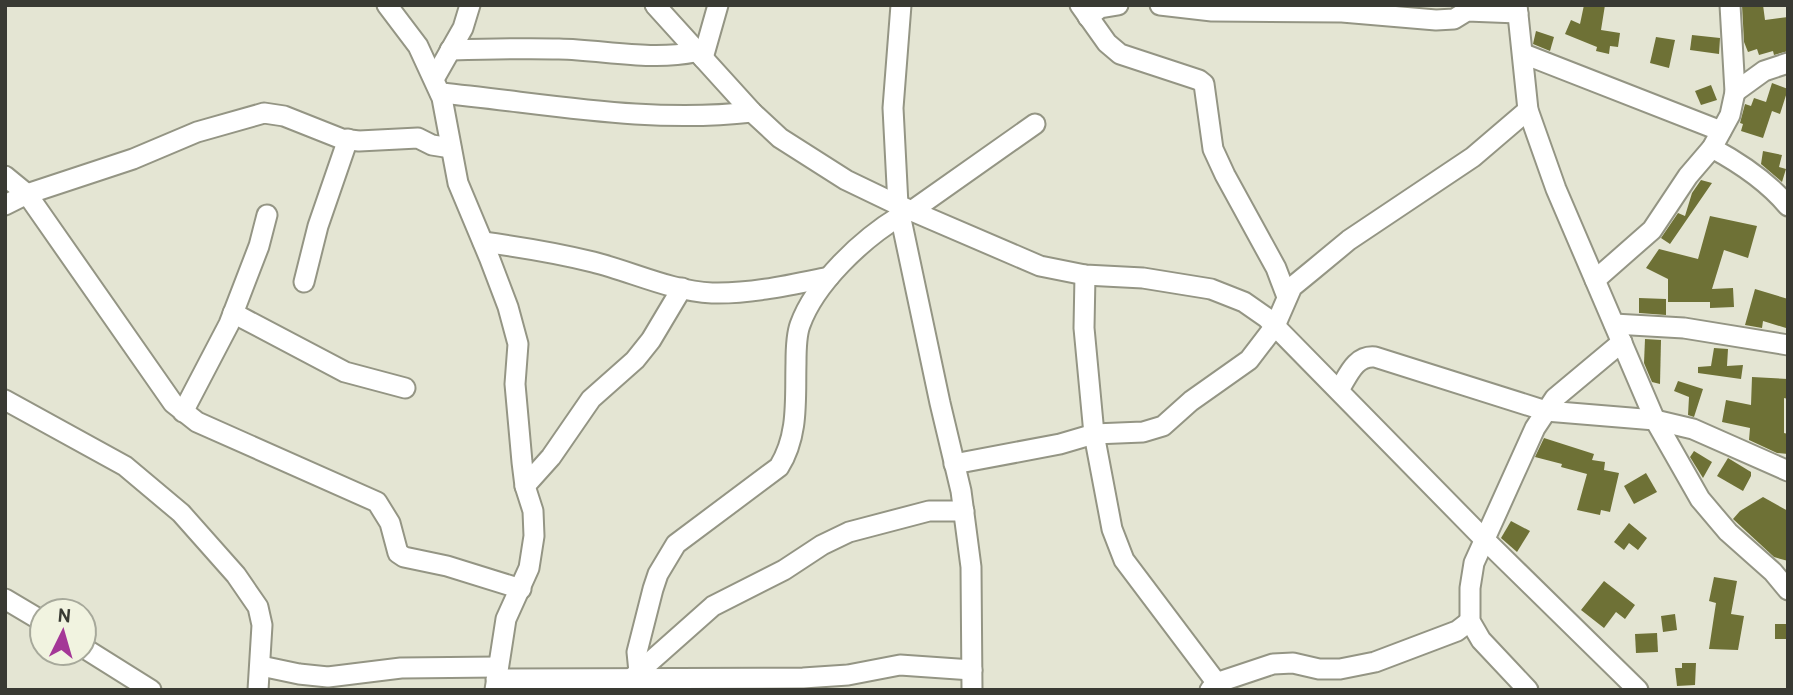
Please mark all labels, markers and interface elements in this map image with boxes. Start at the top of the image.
north arrow [28,597,98,667]
text: N [56,605,72,630]

